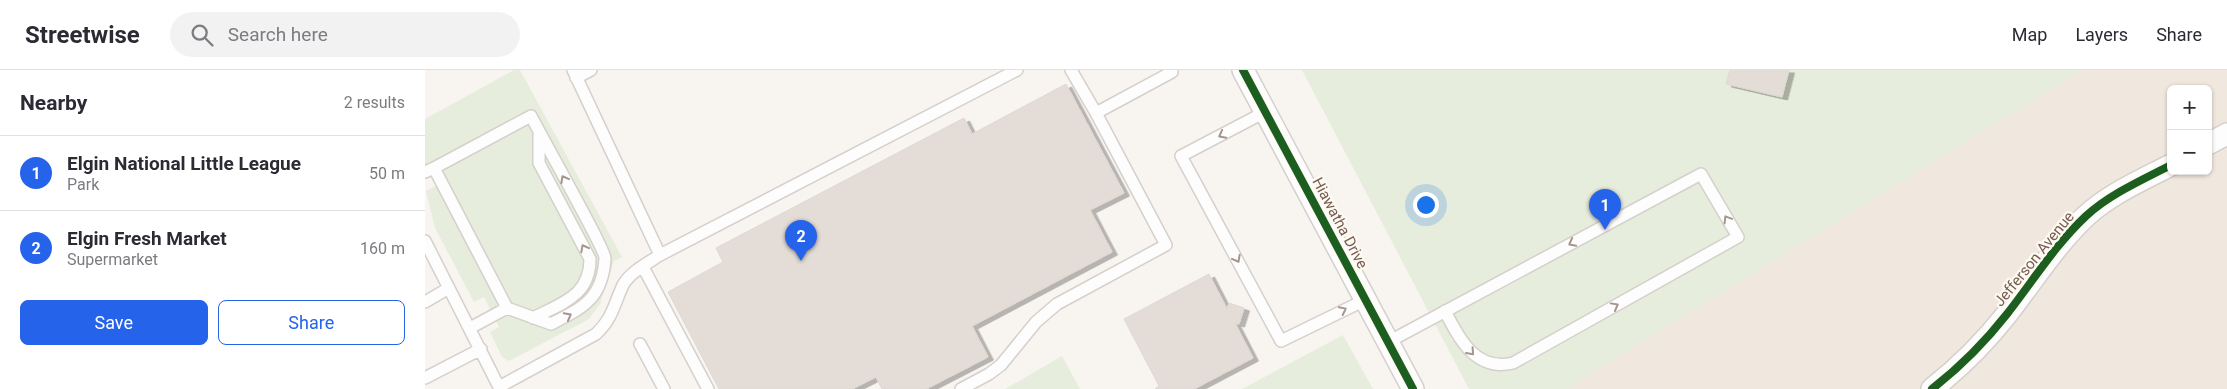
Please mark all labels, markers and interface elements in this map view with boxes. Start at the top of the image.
search box [170,12,520,57]
text: Streetwise [25,21,140,49]
icon: search [188,21,216,49]
text: Search here [228,23,328,46]
text: Map [2012,24,2047,45]
text: Layers [2075,24,2128,45]
text: Share [2156,24,2202,45]
map controls [2167,85,2212,175]
button: + [2167,85,2212,130]
text: Nearby [20,91,87,115]
text: 2 results [344,93,405,112]
one-way arrow [1219,128,1228,138]
button: − [2167,130,2212,175]
text: Elgin National Little League [67,152,301,175]
text: 1 [31,164,41,183]
text: 50 m [369,164,405,183]
street label: Hiawatha Drive [1308,174,1372,272]
text: Park [67,175,99,194]
one-way arrow [560,175,570,184]
pin: 1 [1589,189,1621,230]
your location [1413,192,1439,218]
street label: Jefferson Avenue [1990,208,2078,310]
one-way arrow [1724,215,1734,224]
pin: 2 [785,220,817,261]
text: Elgin Fresh Market [67,227,227,250]
one-way arrow [1568,237,1577,247]
text: 2 [31,239,41,258]
text: 160 m [360,239,405,258]
one-way arrow [581,245,591,254]
text: Supermarket [67,250,158,269]
one-way arrow [1230,253,1240,262]
button: Save [20,300,208,345]
button: Share [218,300,405,345]
one-way arrow [1609,302,1618,312]
one-way arrow [1338,306,1347,317]
one-way arrow [563,312,572,322]
one-way arrow [1465,346,1474,355]

